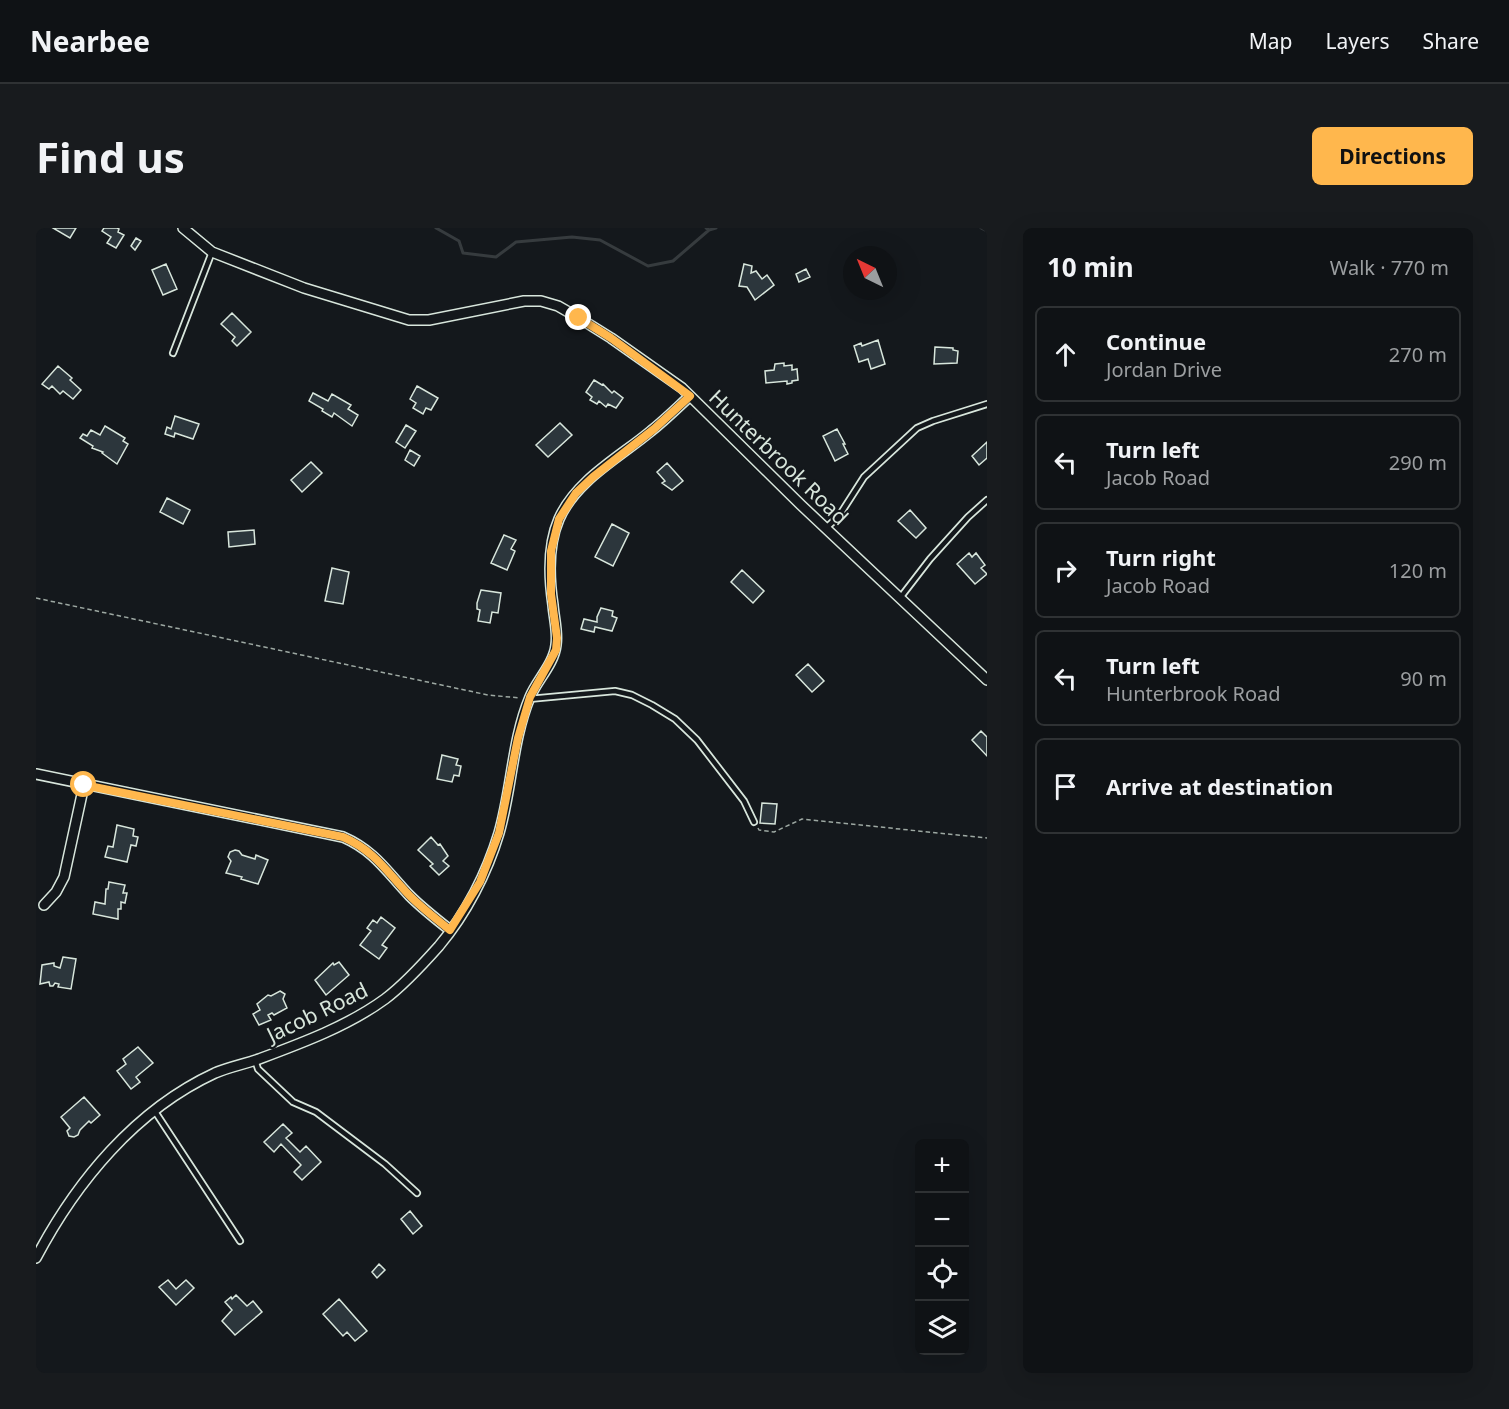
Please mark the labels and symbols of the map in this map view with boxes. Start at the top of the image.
north arrow [843,246,897,300]
route end [565,304,591,330]
street label: Hunterbrook Road [703,383,855,531]
route start [70,771,96,797]
street label: Jacob Road [260,975,372,1049]

